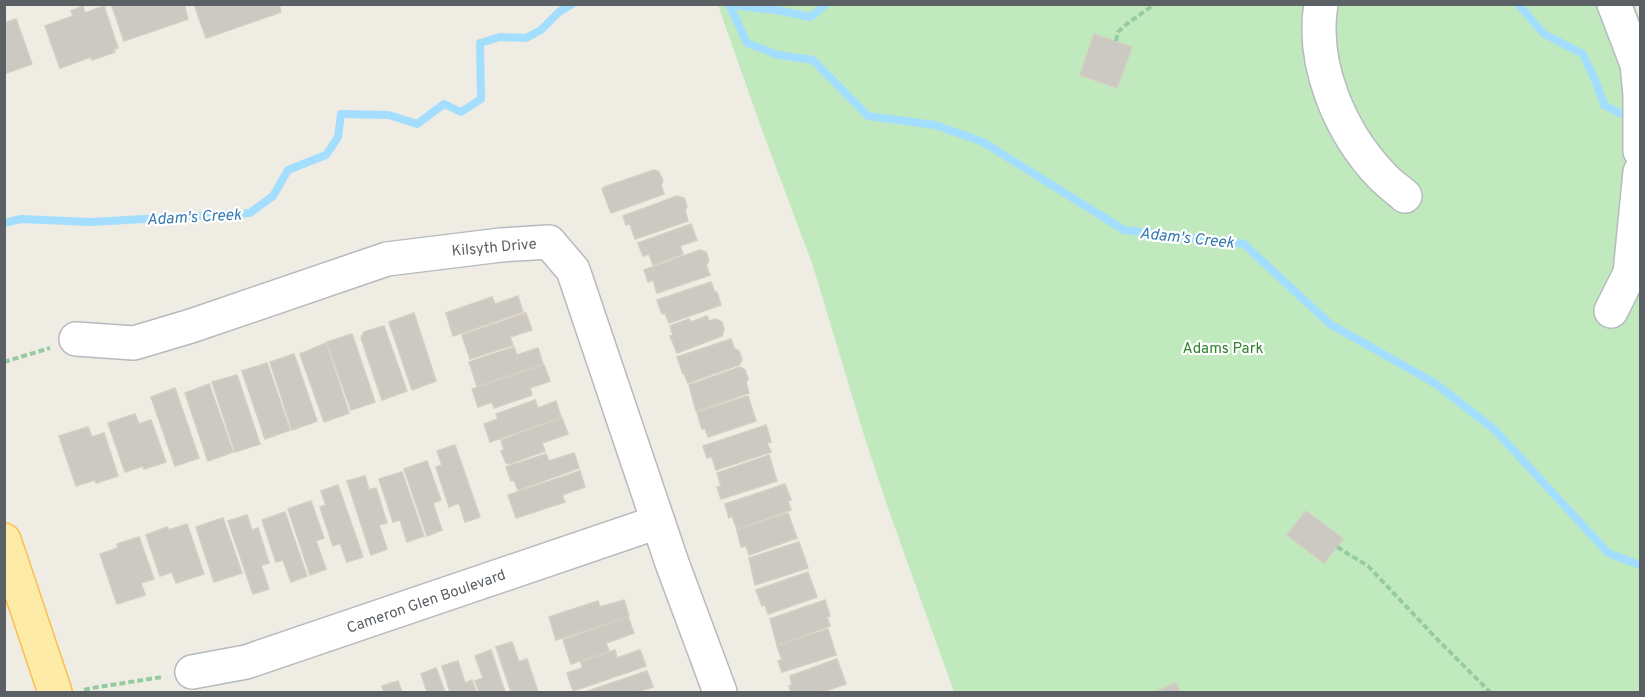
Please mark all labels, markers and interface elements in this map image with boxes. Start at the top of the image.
water label: Adam's Creek [146,205,243,230]
water label: Adam's Creek [1139,224,1236,254]
street label: Kilsyth Drive [451,235,537,262]
park label: Adams Park [1183,340,1263,359]
street label: Cameron Glen Boulevard [344,566,509,639]

